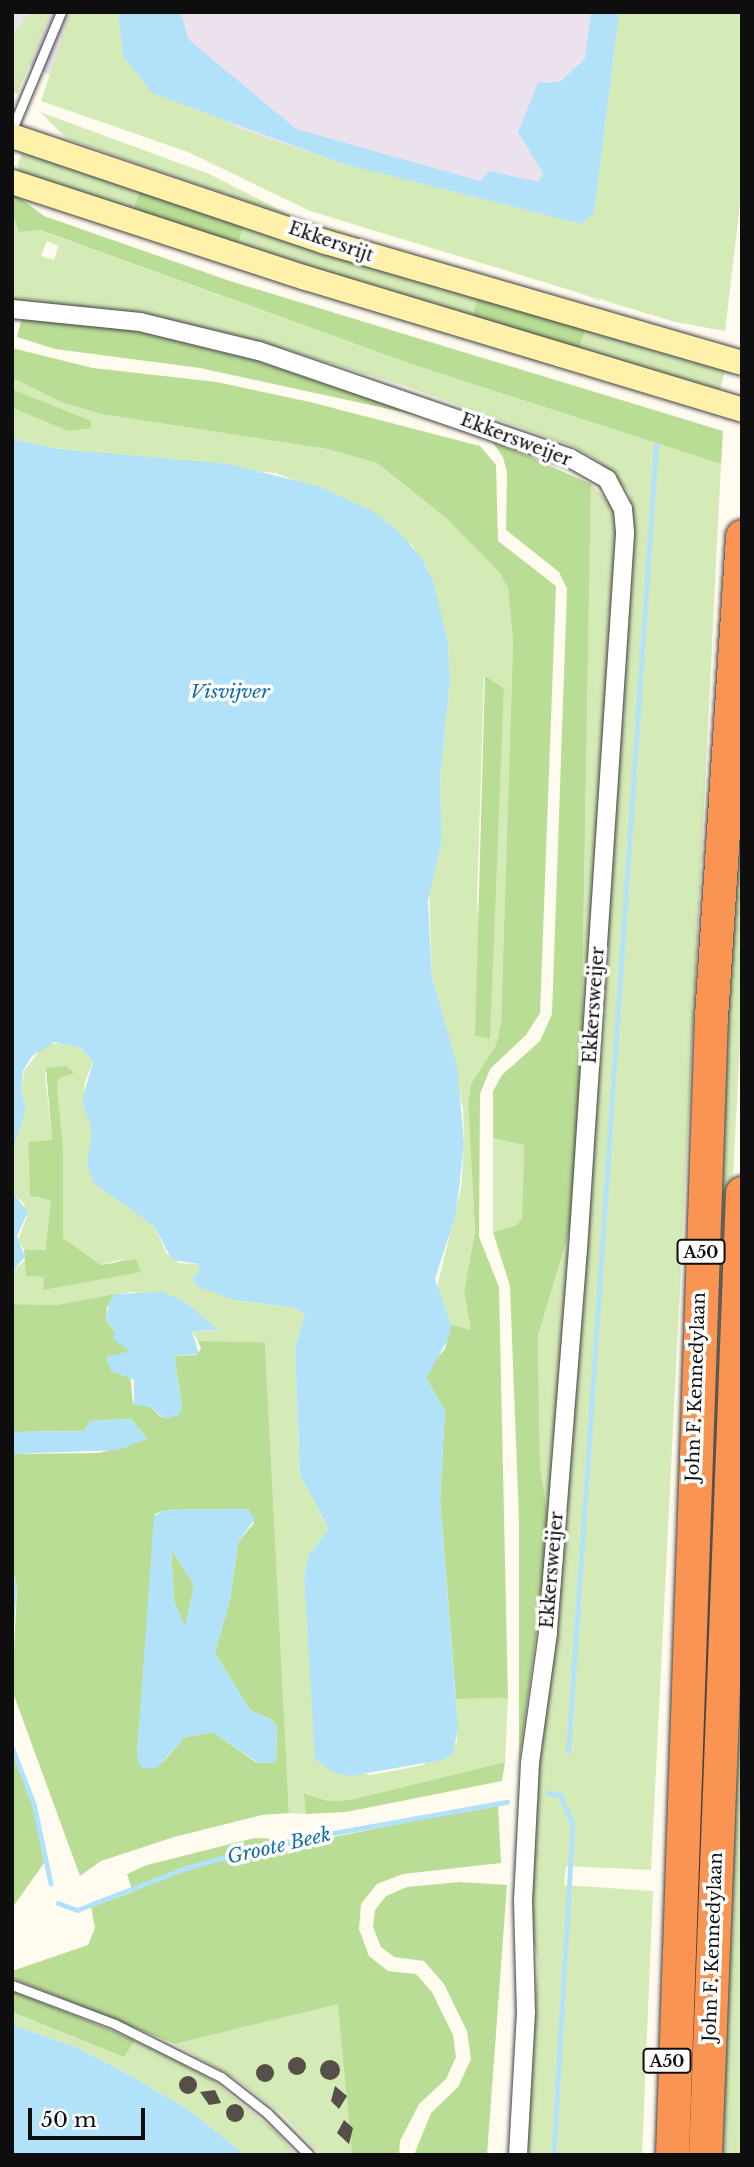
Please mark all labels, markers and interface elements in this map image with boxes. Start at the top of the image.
street label: Ekkersrijt [286,217,376,267]
street label: Ekkersweijer [457,409,575,471]
water label: Visvijver [190,681,270,703]
street label: Ekkersweijer [579,946,609,1064]
road number: A50 [676,1240,726,1264]
street label: John F. Kennedylaan [682,1292,710,1482]
street label: Ekkersweijer [536,1511,568,1629]
water label: Groote Beek [225,1823,333,1869]
street label: John F. Kennedylaan [699,1852,727,2042]
road number: A50 [642,2048,692,2074]
scale bar [32,2094,149,2138]
text: 50 m [41,2107,96,2133]

